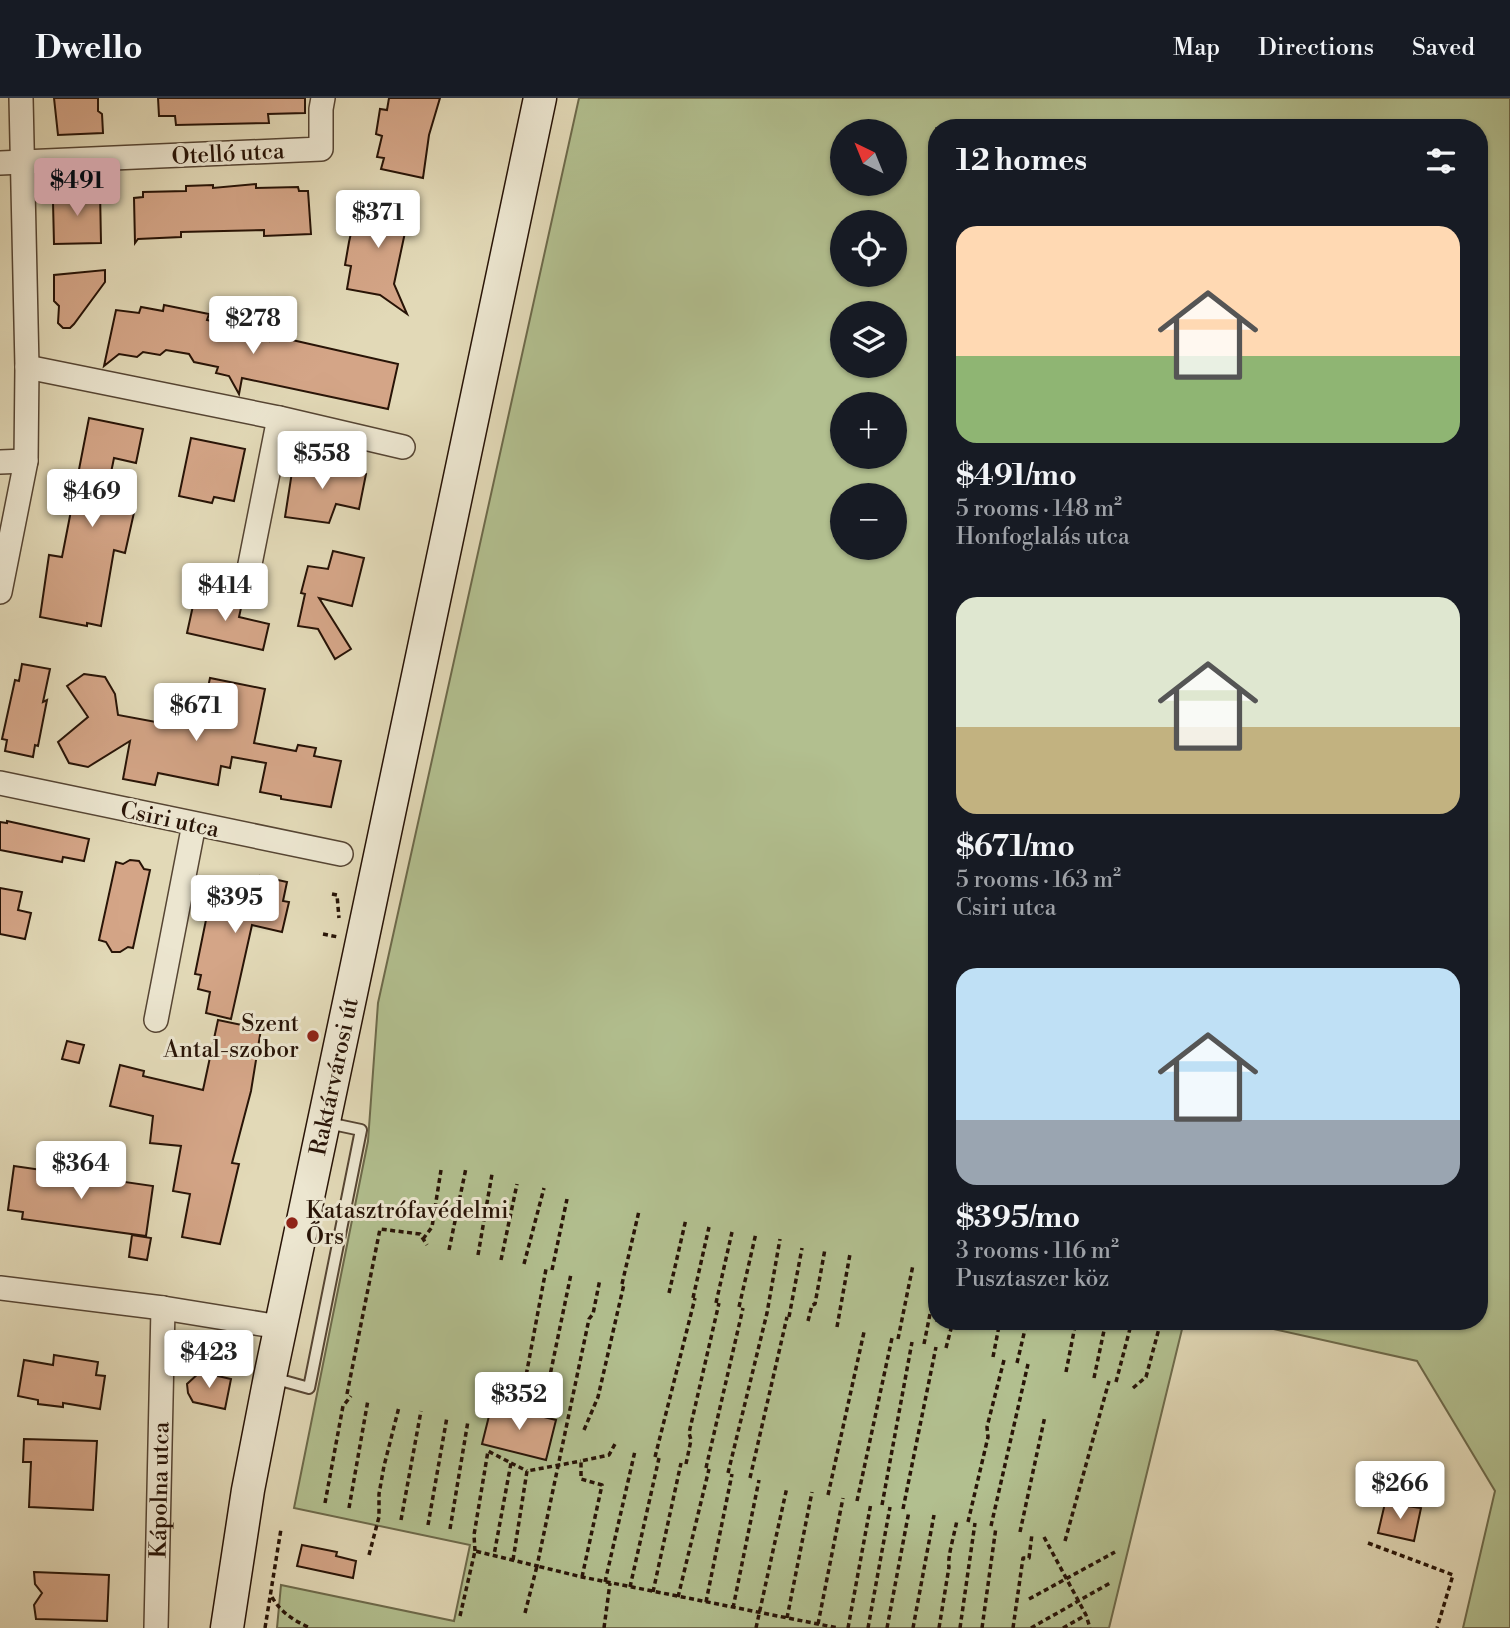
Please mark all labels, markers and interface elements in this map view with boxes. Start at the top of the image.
text: Dwello [35,28,143,69]
text: Map [1173,33,1220,63]
text: Directions [1258,33,1374,63]
text: Saved [1412,33,1475,63]
north arrow [830,119,906,196]
map controls [830,119,907,560]
street label: Otelló utca [171,137,286,171]
text: 12 homes [956,142,1087,180]
icon: filters [1422,142,1460,180]
pin: $491 [36,158,118,218]
text: $491 [50,167,104,195]
pin: $371 [337,190,419,250]
text: $371 [352,199,404,227]
button: locate [830,210,907,287]
icon: home [1145,272,1271,398]
pin: $278 [212,296,294,356]
button: layers [830,301,907,378]
text: $278 [225,305,281,333]
button: + [830,392,907,469]
pin: $558 [281,432,363,491]
text: $558 [294,440,350,468]
text: $491/mo [956,457,1077,495]
pin: $469 [51,470,133,529]
text: $469 [63,478,121,506]
button: − [830,483,907,560]
text: 5 rooms · 148 m² [956,495,1122,523]
text: Honfoglalás utca [956,523,1130,551]
pin: $414 [184,564,266,623]
text: $414 [198,572,252,600]
icon: home [1145,643,1271,769]
pin: $671 [155,684,237,743]
text: $671 [170,692,222,720]
street label: Csiri utca [118,796,222,844]
text: $671/mo [956,828,1075,866]
text: 5 rooms · 163 m² [956,866,1121,894]
pin: $395 [194,876,276,935]
text: $395 [207,884,263,912]
text: Csiri utca [956,894,1056,922]
street label: Raktárvárosi út [304,995,365,1158]
place label: Szent Antal-szobor [162,1010,299,1064]
icon: home [1145,1014,1271,1140]
marker: Szent Antal-szobor [305,1028,321,1044]
pin: $364 [40,1142,122,1201]
text: $364 [52,1150,110,1178]
place label: Katasztrófavédelmi Őrs [306,1197,509,1251]
text: $395/mo [956,1199,1080,1237]
marker: Katasztrófavédelmi Őrs [284,1215,300,1231]
text: 3 rooms · 116 m² [956,1237,1119,1265]
text: Pusztaszer köz [956,1265,1109,1293]
pin: $423 [168,1330,250,1390]
text: $423 [180,1339,238,1367]
pin: $352 [478,1372,560,1432]
text: $352 [491,1381,547,1409]
street label: Kápolna utca [145,1421,176,1559]
pin: $266 [1359,1462,1441,1521]
text: $266 [1371,1470,1429,1498]

